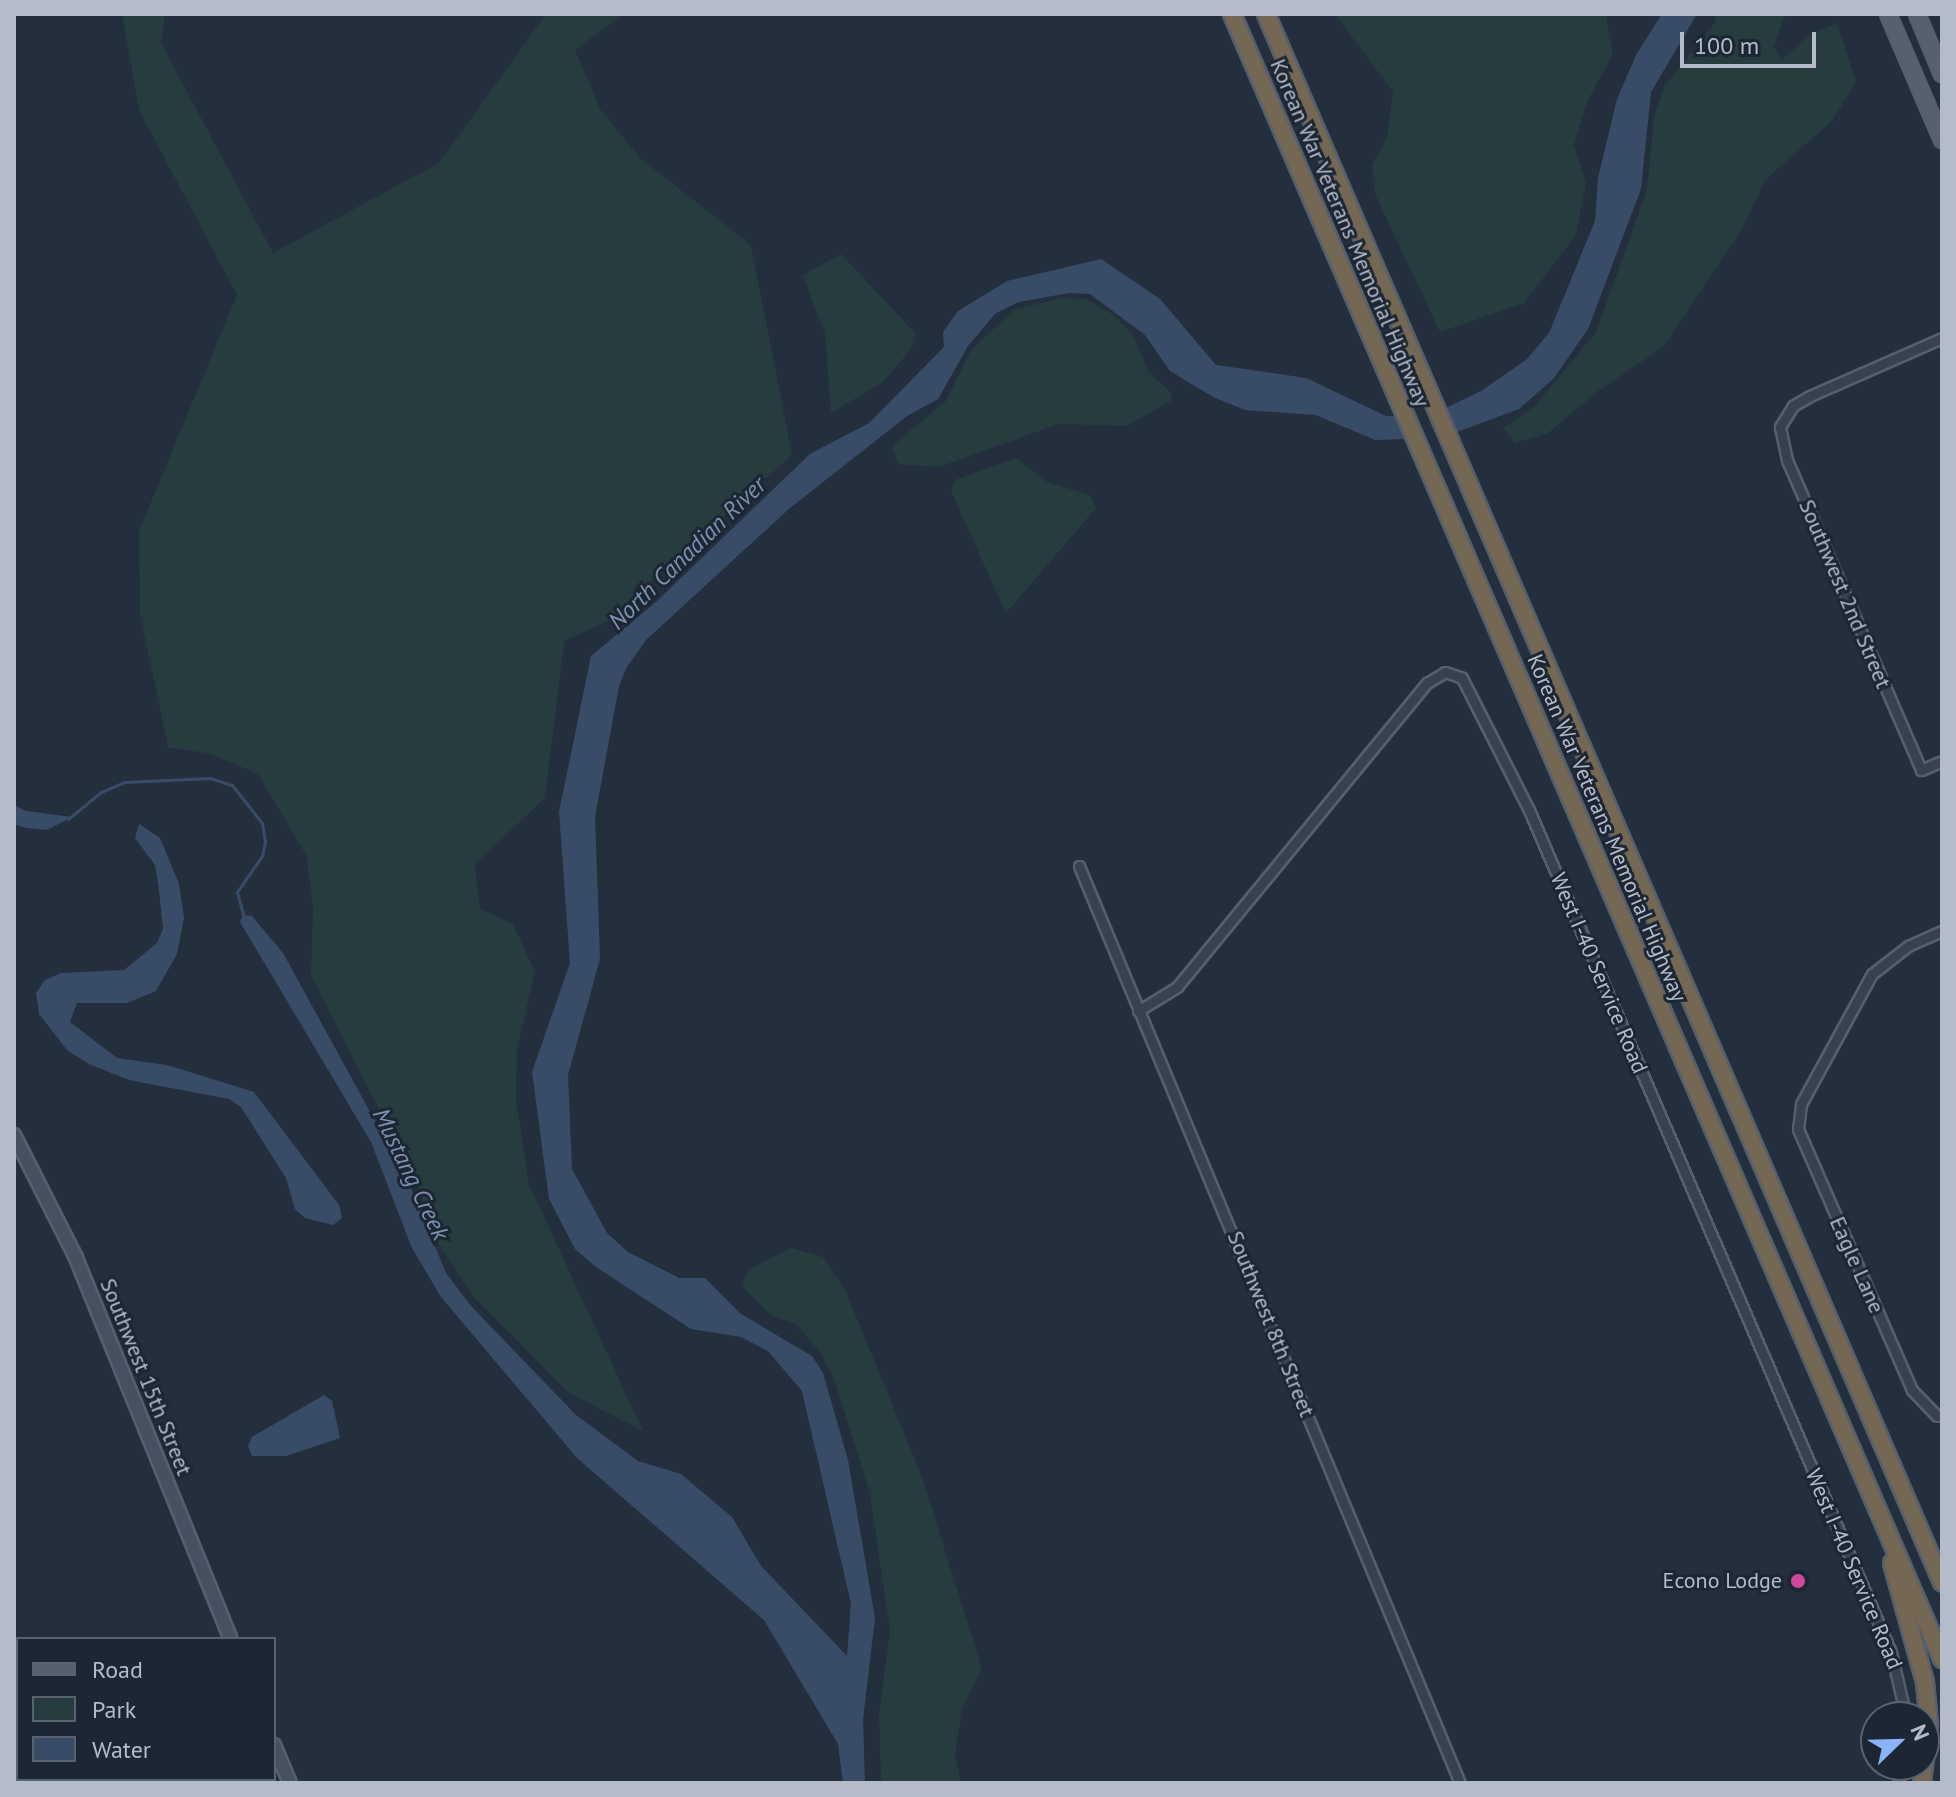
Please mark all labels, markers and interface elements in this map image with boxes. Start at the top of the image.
scale bar [1684,16,1820,66]
text: 100 m [1694,30,1759,61]
street label: Korean War Veterans Memorial Highway [1264,55,1436,411]
water label: North Canadian River [602,471,772,635]
street label: Southwest 2nd Street [1793,496,1897,692]
street label: Korean War Veterans Memorial Highway [1521,650,1693,1006]
street label: West I-40 Service Road [1545,869,1653,1077]
water label: Mustang Creek [367,1103,455,1245]
street label: Eagle Lane [1824,1213,1890,1317]
street label: Southwest 8th Street [1222,1227,1320,1421]
street label: Southwest 15th Street [94,1275,198,1479]
street label: West I-40 Service Road [1800,1465,1908,1673]
place label: Econo Lodge [1663,1568,1782,1594]
marker: Econo Lodge [1789,1572,1807,1590]
legend [16,1637,276,1781]
text: Road [92,1654,143,1685]
text: Park [92,1694,136,1725]
north arrow [1860,1701,1940,1781]
text: N [1905,1720,1936,1745]
text: Water [92,1734,151,1765]

